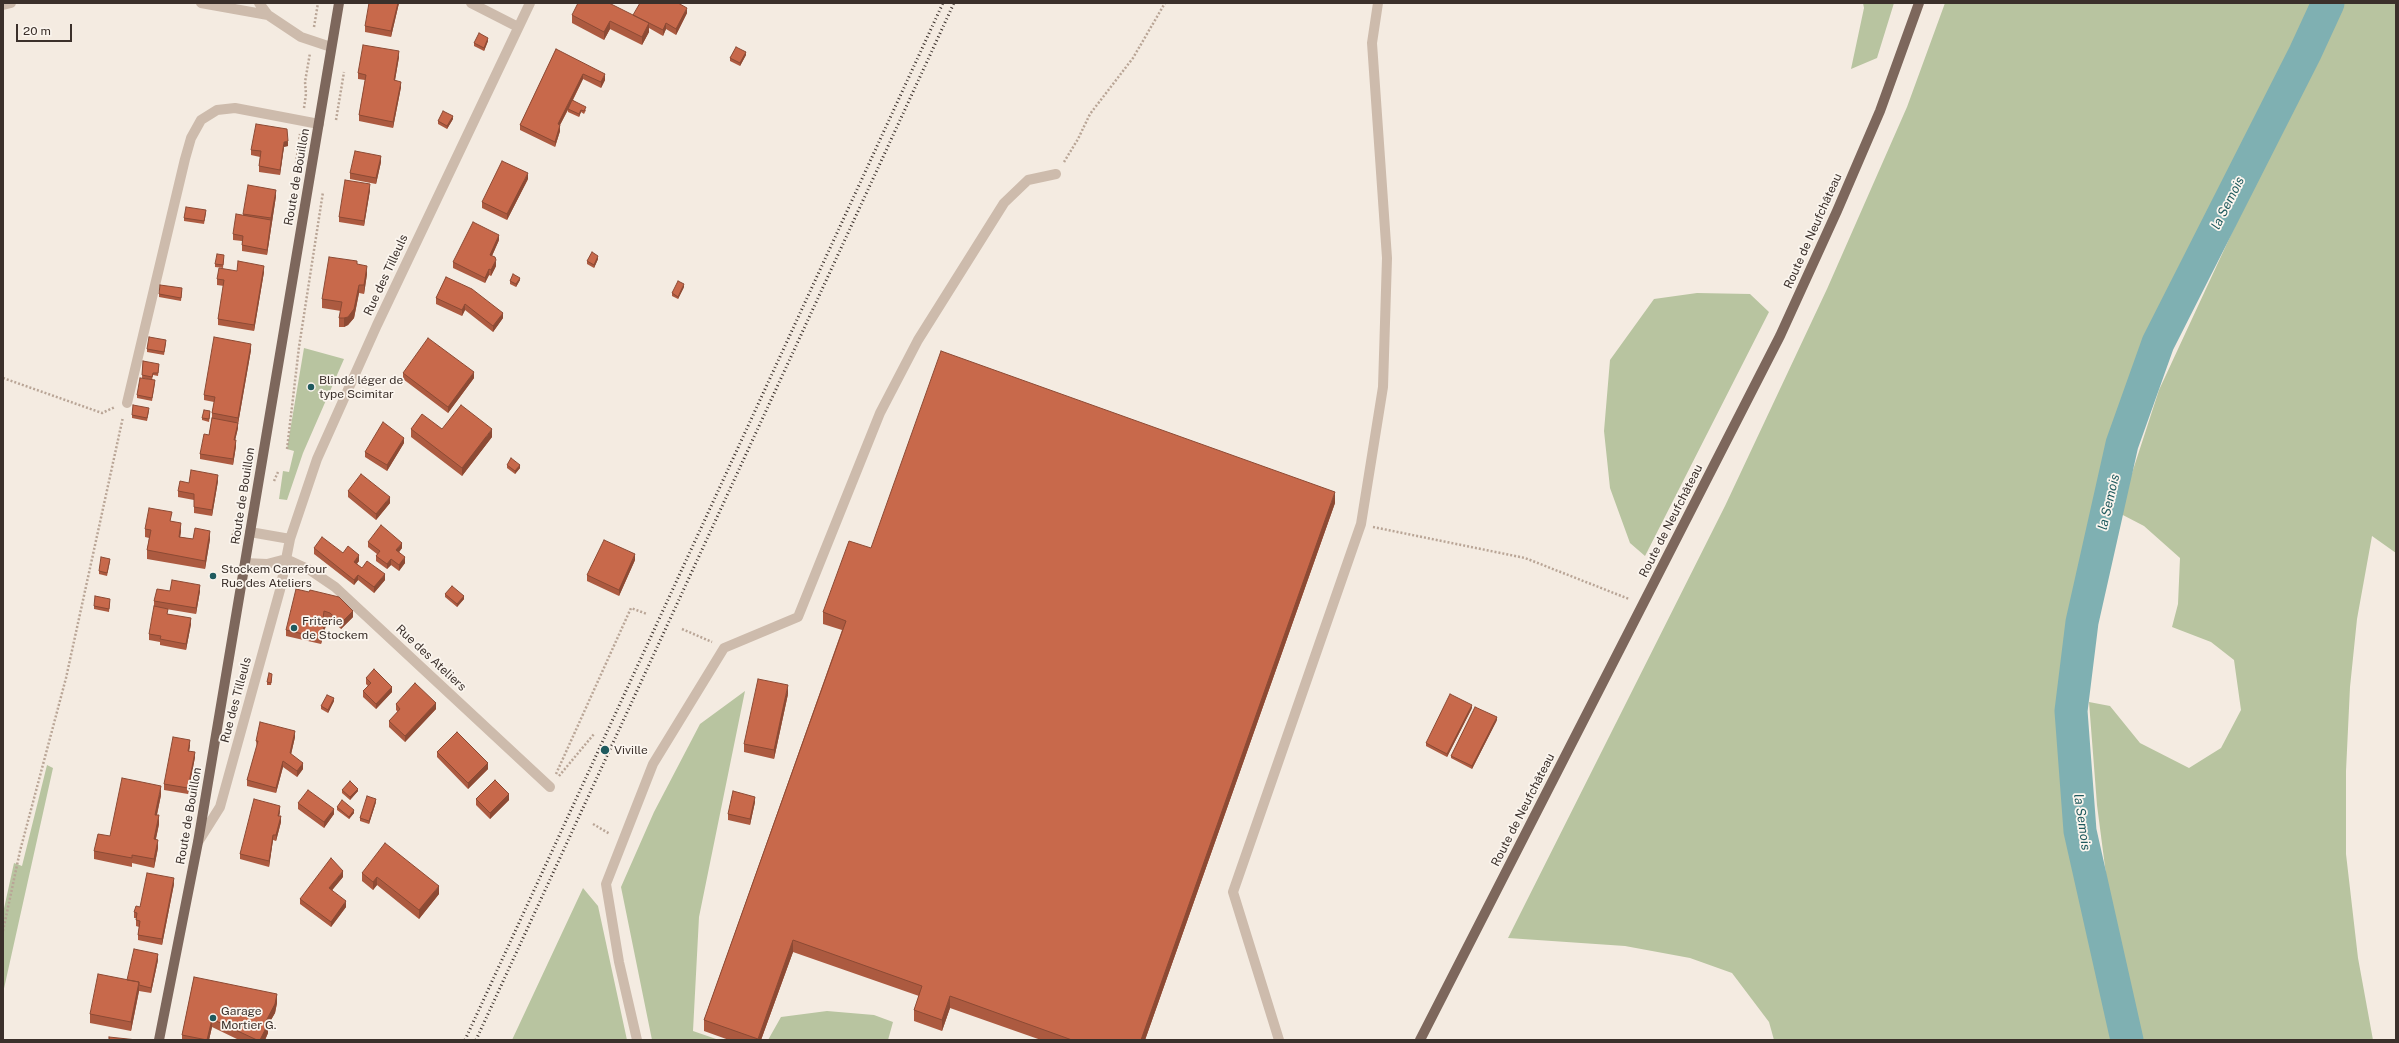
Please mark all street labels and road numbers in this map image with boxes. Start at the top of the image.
street label: Route de Bouillon [281,127,313,227]
street label: Route de Neufchâteau [1781,171,1845,291]
street label: Rue des Tilleuls [361,232,411,318]
street label: Route de Bouillon [228,446,258,546]
street label: Route de Neufchâteau [1636,462,1706,580]
street label: Rue des Ateliers [393,622,469,694]
street label: Rue des Tilleuls [218,656,254,744]
street label: Route de Neufchâteau [1488,751,1558,869]
street label: Route de Bouillon [173,766,205,866]

